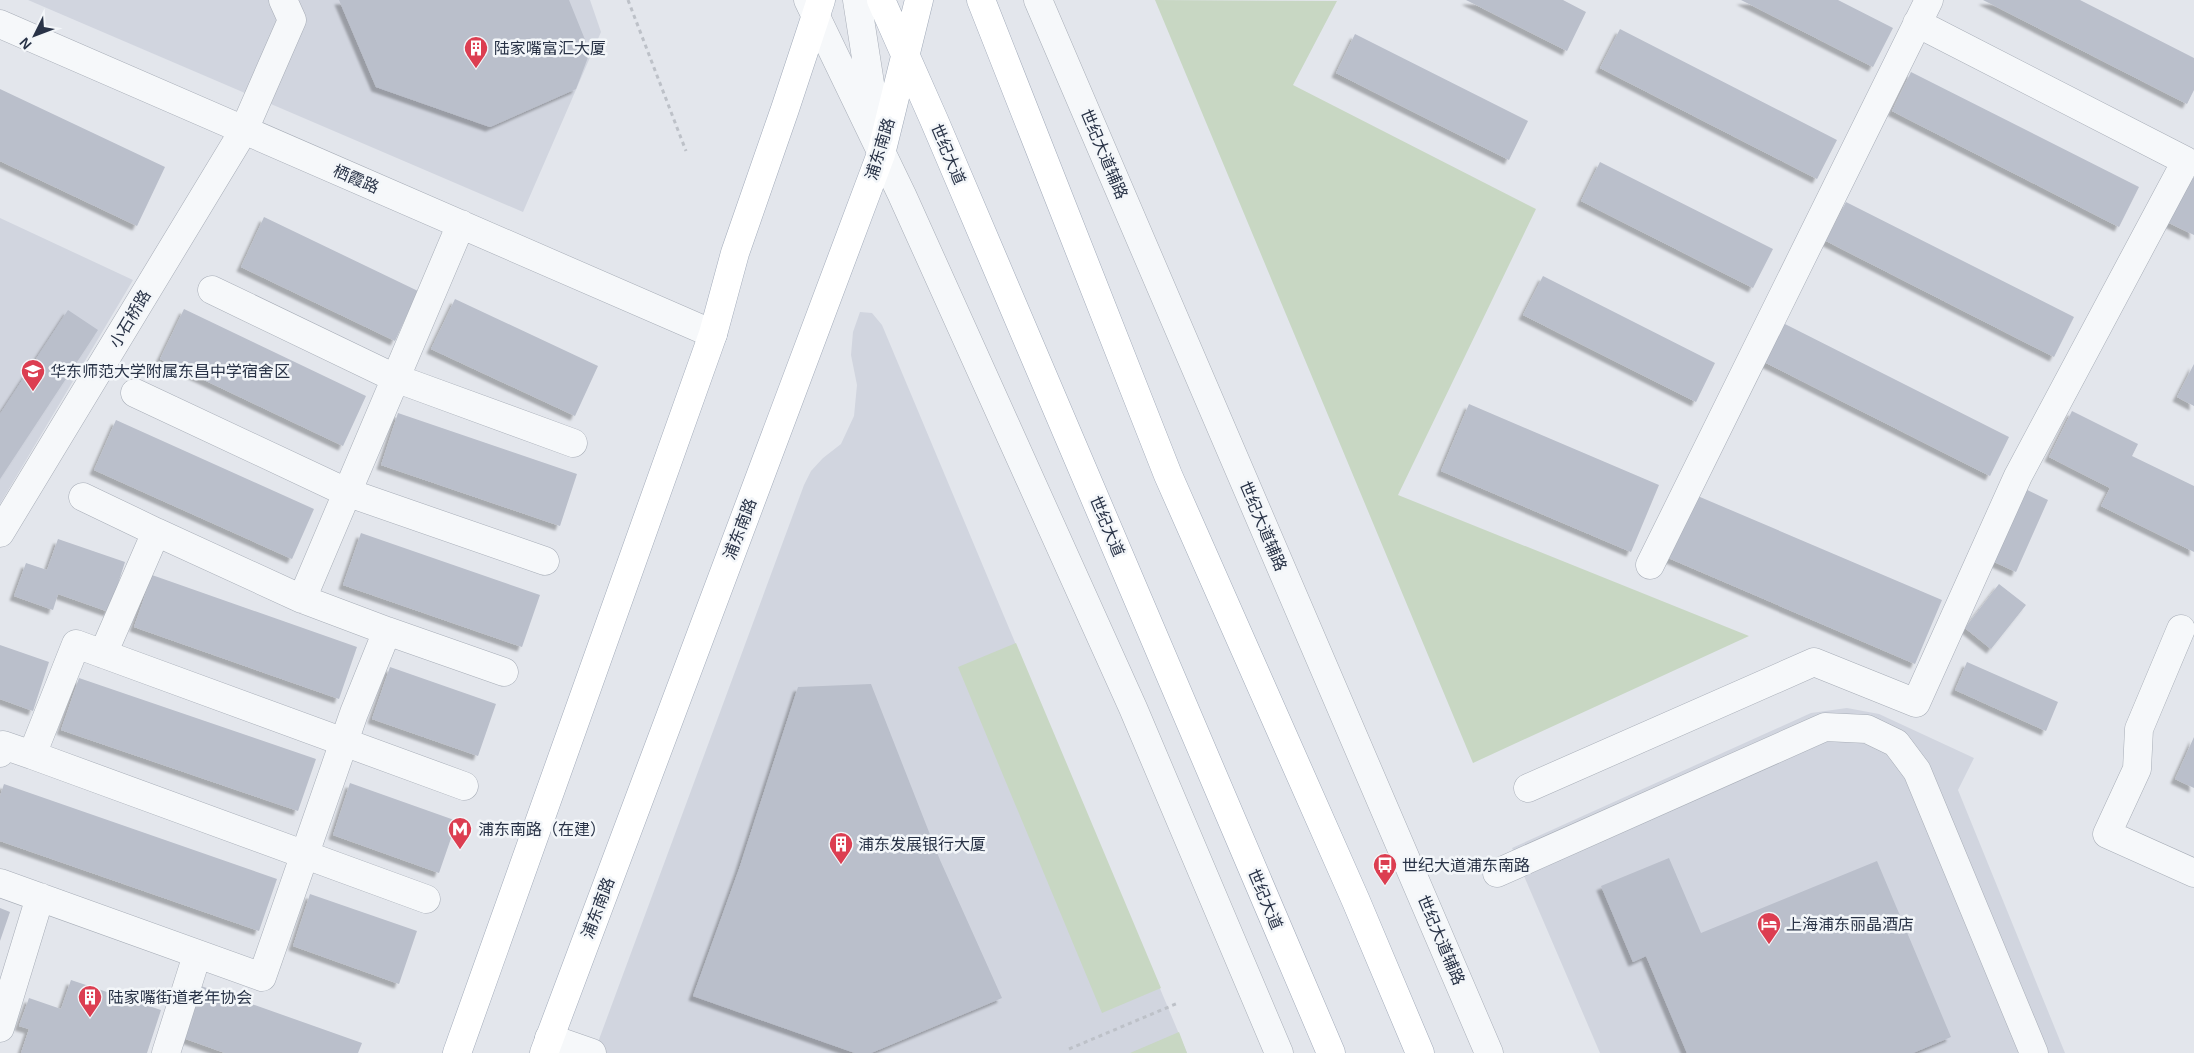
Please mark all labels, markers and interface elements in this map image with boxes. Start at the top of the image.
north arrow [10,10,60,60]
text: N [16,35,35,53]
building icon: 陆家嘴富汇大厦 [463,35,489,69]
place label: 陆家嘴富汇大厦 [494,40,606,57]
street label: 世纪大道辅路 [1077,106,1131,202]
street label: 浦东南路 [863,116,897,182]
street label: 世纪大道 [928,121,968,187]
street label: 栖霞路 [331,162,381,196]
street label: 小石桥路 [106,287,154,351]
school or university icon: 华东师范大学附属东昌中学宿舍区 [20,358,46,392]
place label: 华东师范大学附属东昌中学宿舍区 [50,363,290,380]
street label: 世纪大道辅路 [1236,478,1290,574]
street label: 世纪大道 [1087,493,1127,559]
street label: 浦东南路 [721,496,759,562]
metro station icon: 浦东南路（在建） [447,816,473,850]
place label: 浦东南路（在建） [478,821,606,838]
building icon: 浦东发展银行大厦 [828,831,854,865]
place label: 浦东发展银行大厦 [858,836,986,853]
bus stop icon: 世纪大道浦东南路 [1372,852,1398,886]
place label: 世纪大道浦东南路 [1402,857,1530,874]
street label: 世纪大道 [1245,866,1285,932]
street label: 浦东南路 [579,875,617,941]
street label: 世纪大道辅路 [1414,892,1468,988]
hotel icon: 上海浦东丽晶酒店 [1756,911,1782,945]
place label: 上海浦东丽晶酒店 [1786,916,1914,933]
building icon: 陆家嘴街道老年协会 [77,984,103,1018]
place label: 陆家嘴街道老年协会 [108,989,252,1006]

